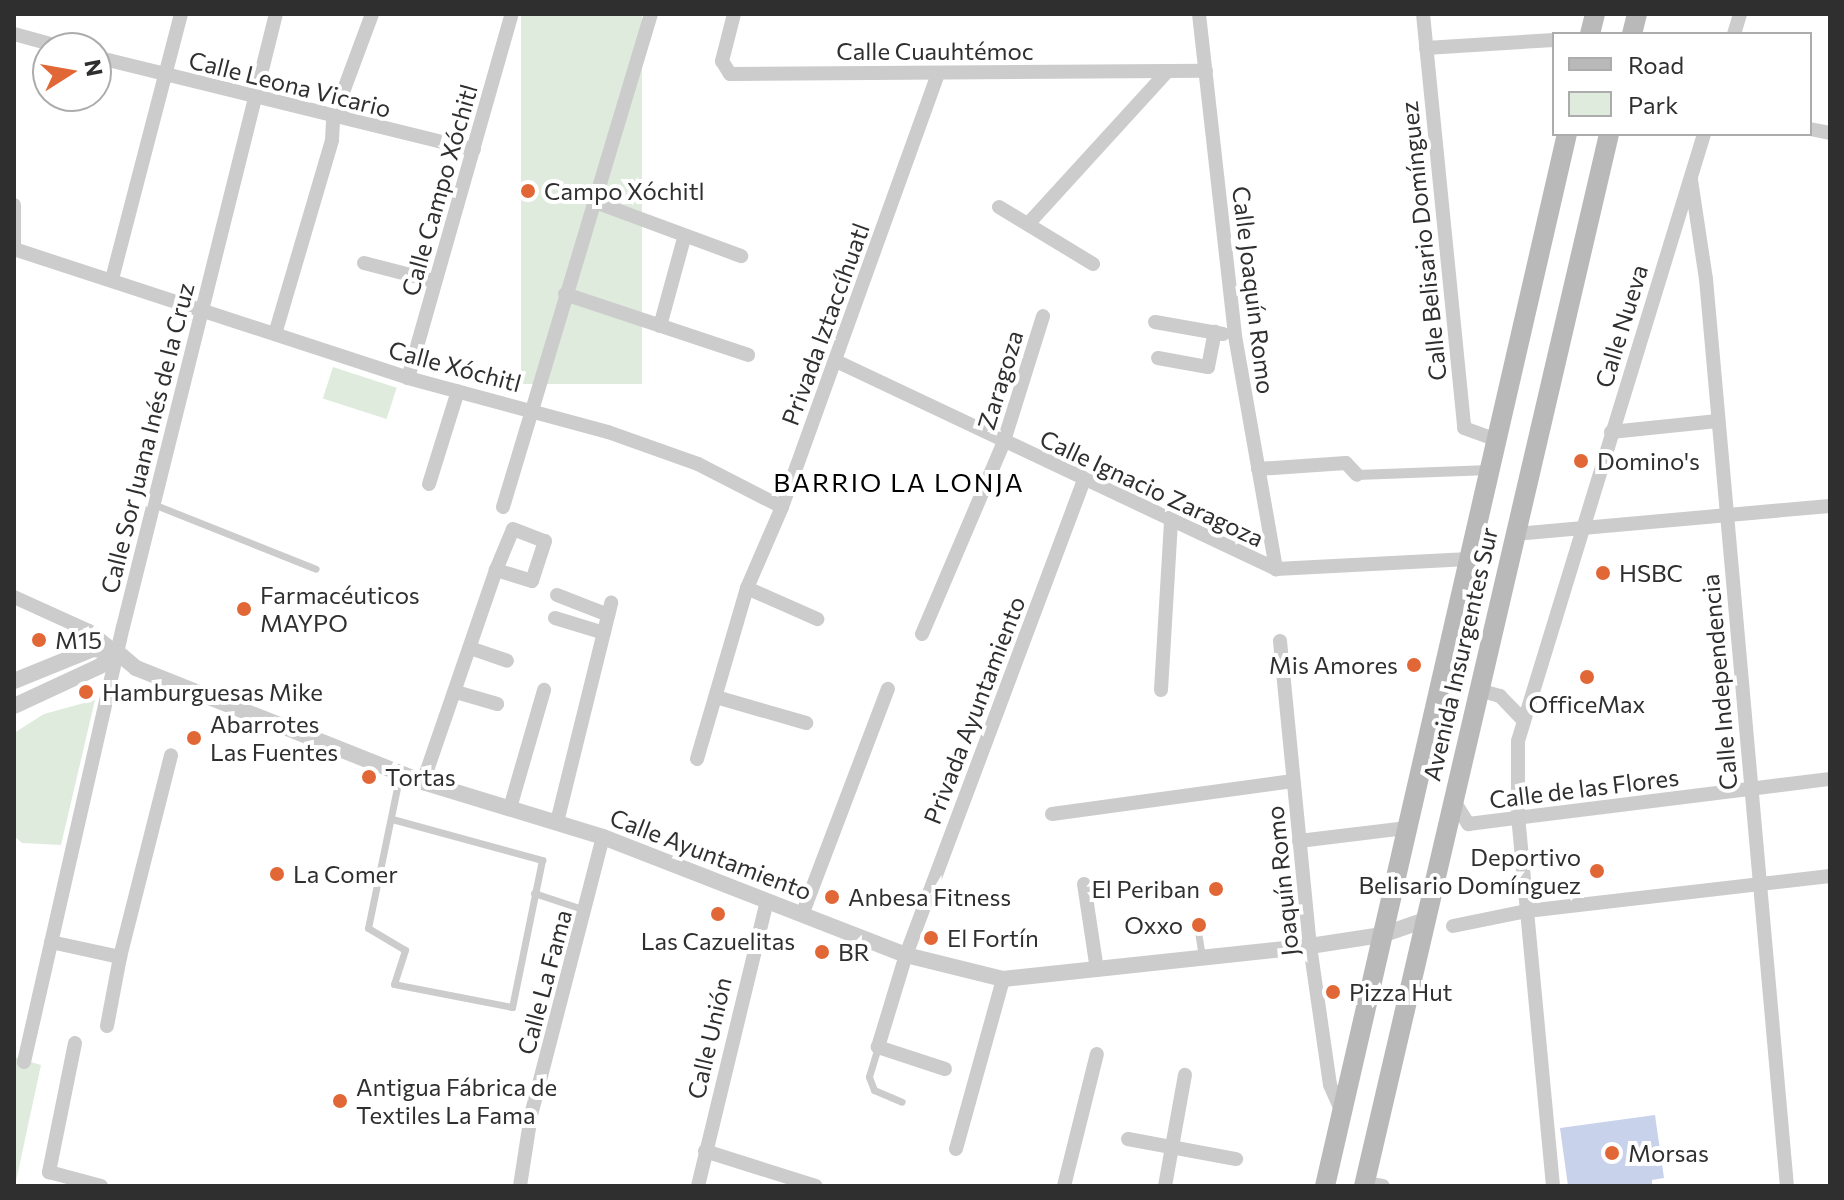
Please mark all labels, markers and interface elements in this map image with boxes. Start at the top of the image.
north arrow [32,32,112,112]
legend [1552,32,1812,136]
street label: Calle Cuauhtémoc [836,37,1034,65]
street label: Calle Leona Vicario [186,45,394,123]
text: Road [1628,50,1684,79]
text: N [79,57,109,78]
street label: Calle Campo Xóchitl [395,81,483,299]
text: Park [1628,90,1678,119]
street label: Calle Belisario Domínguez [1394,100,1452,382]
place label: Campo Xóchitl [544,177,705,205]
marker: Campo Xóchitl [519,182,537,200]
street label: Calle Joaquín Romo [1227,184,1281,396]
street label: Privada Iztaccíhuatl [775,219,875,429]
street label: Calle Nueva [1589,261,1653,391]
street label: Calle Sor Juana Inés de la Cruz [94,280,200,596]
street label: Zaragoza [971,327,1029,433]
street label: Calle Xóchitl [386,334,524,398]
street label: Calle Ignacio Zaragoza [1036,423,1268,553]
place label: Domino's [1597,447,1700,475]
marker: Domino's [1572,452,1590,470]
district label: BARRIO LA LONJA [773,466,1025,498]
street label: Avenida Insurgentes Sur [1417,524,1503,784]
place label: HSBC [1619,559,1683,587]
marker: HSBC [1594,564,1612,582]
street label: Calle Independencia [1695,573,1743,791]
place label: Farmacéuticos MAYPO [260,581,420,637]
street label: Privada Ayuntamiento [917,592,1031,828]
marker: Farmacéuticos MAYPO [235,600,253,618]
place label: M15 [55,626,102,654]
marker: M15 [30,631,48,649]
place label: Mis Amores [1269,651,1398,679]
marker: Mis Amores [1405,656,1423,674]
marker: OfficeMax [1578,668,1596,686]
place label: Hamburguesas Mike [102,678,323,706]
marker: Hamburguesas Mike [77,683,95,701]
place label: OfficeMax [1529,690,1645,718]
place label: Abarrotes Las Fuentes [210,710,338,766]
marker: Abarrotes Las Fuentes [185,729,203,747]
street label: Calle de las Flores [1488,762,1680,814]
place label: Tortas [385,763,456,791]
marker: Tortas [360,768,378,786]
street label: Calle Ayuntamiento [606,802,816,906]
street label: Joaquín Romo [1260,805,1304,957]
place label: Deportivo Belisario Domínguez [1359,843,1581,899]
place label: La Comer [293,860,398,888]
marker: Deportivo Belisario Domínguez [1588,862,1606,880]
marker: La Comer [268,865,286,883]
place label: El Periban [1092,875,1200,903]
marker: El Periban [1207,880,1225,898]
place label: Anbesa Fitness [848,883,1011,911]
marker: Anbesa Fitness [823,888,841,906]
marker: Las Cazuelitas [709,905,727,923]
street label: Calle La Fama [511,906,577,1058]
place label: Oxxo [1124,911,1183,939]
marker: Oxxo [1190,916,1208,934]
place label: El Fortín [947,924,1039,952]
place label: Las Cazuelitas [641,927,795,955]
marker: El Fortín [922,929,940,947]
place label: BR [838,938,870,966]
marker: BR [813,943,831,961]
street label: Calle Unión [681,974,737,1102]
place label: Pizza Hut [1349,978,1452,1006]
marker: Pizza Hut [1324,983,1342,1001]
place label: Antigua Fábrica de Textiles La Fama [356,1073,557,1129]
marker: Antigua Fábrica de Textiles La Fama [331,1092,349,1110]
place label: Morsas [1628,1139,1709,1167]
marker: Morsas [1603,1144,1621,1162]

